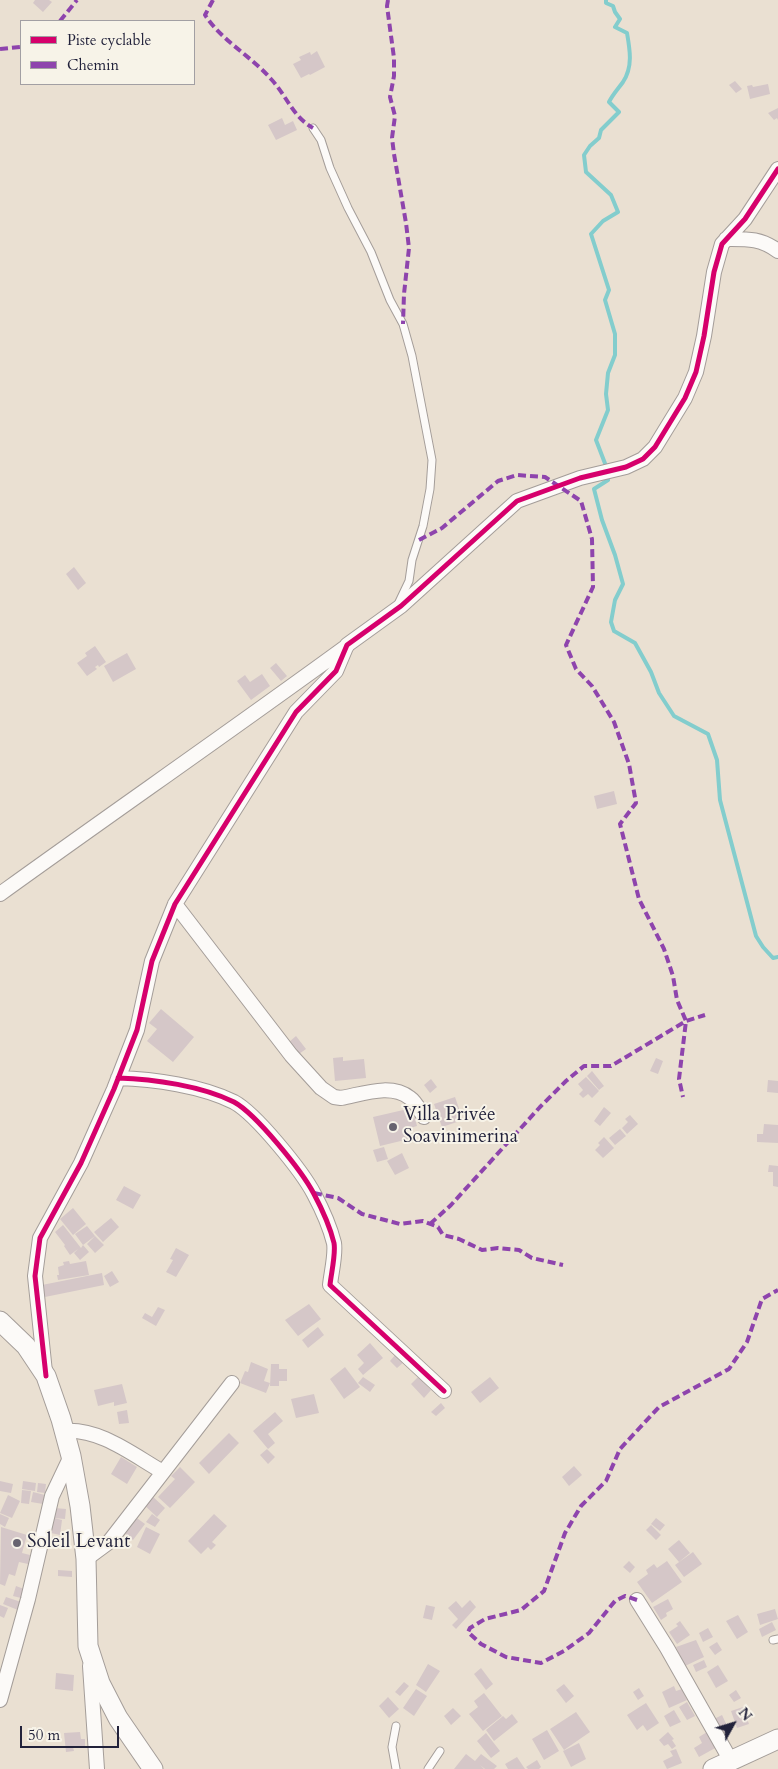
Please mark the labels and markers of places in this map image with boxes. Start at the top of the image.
place label: Villa Privée Soavinimerina [403,1105,518,1149]
marker: Villa Privée Soavinimerina [387,1121,399,1133]
place label: Soleil Levant [27,1532,130,1554]
marker: Soleil Levant [11,1537,23,1549]

